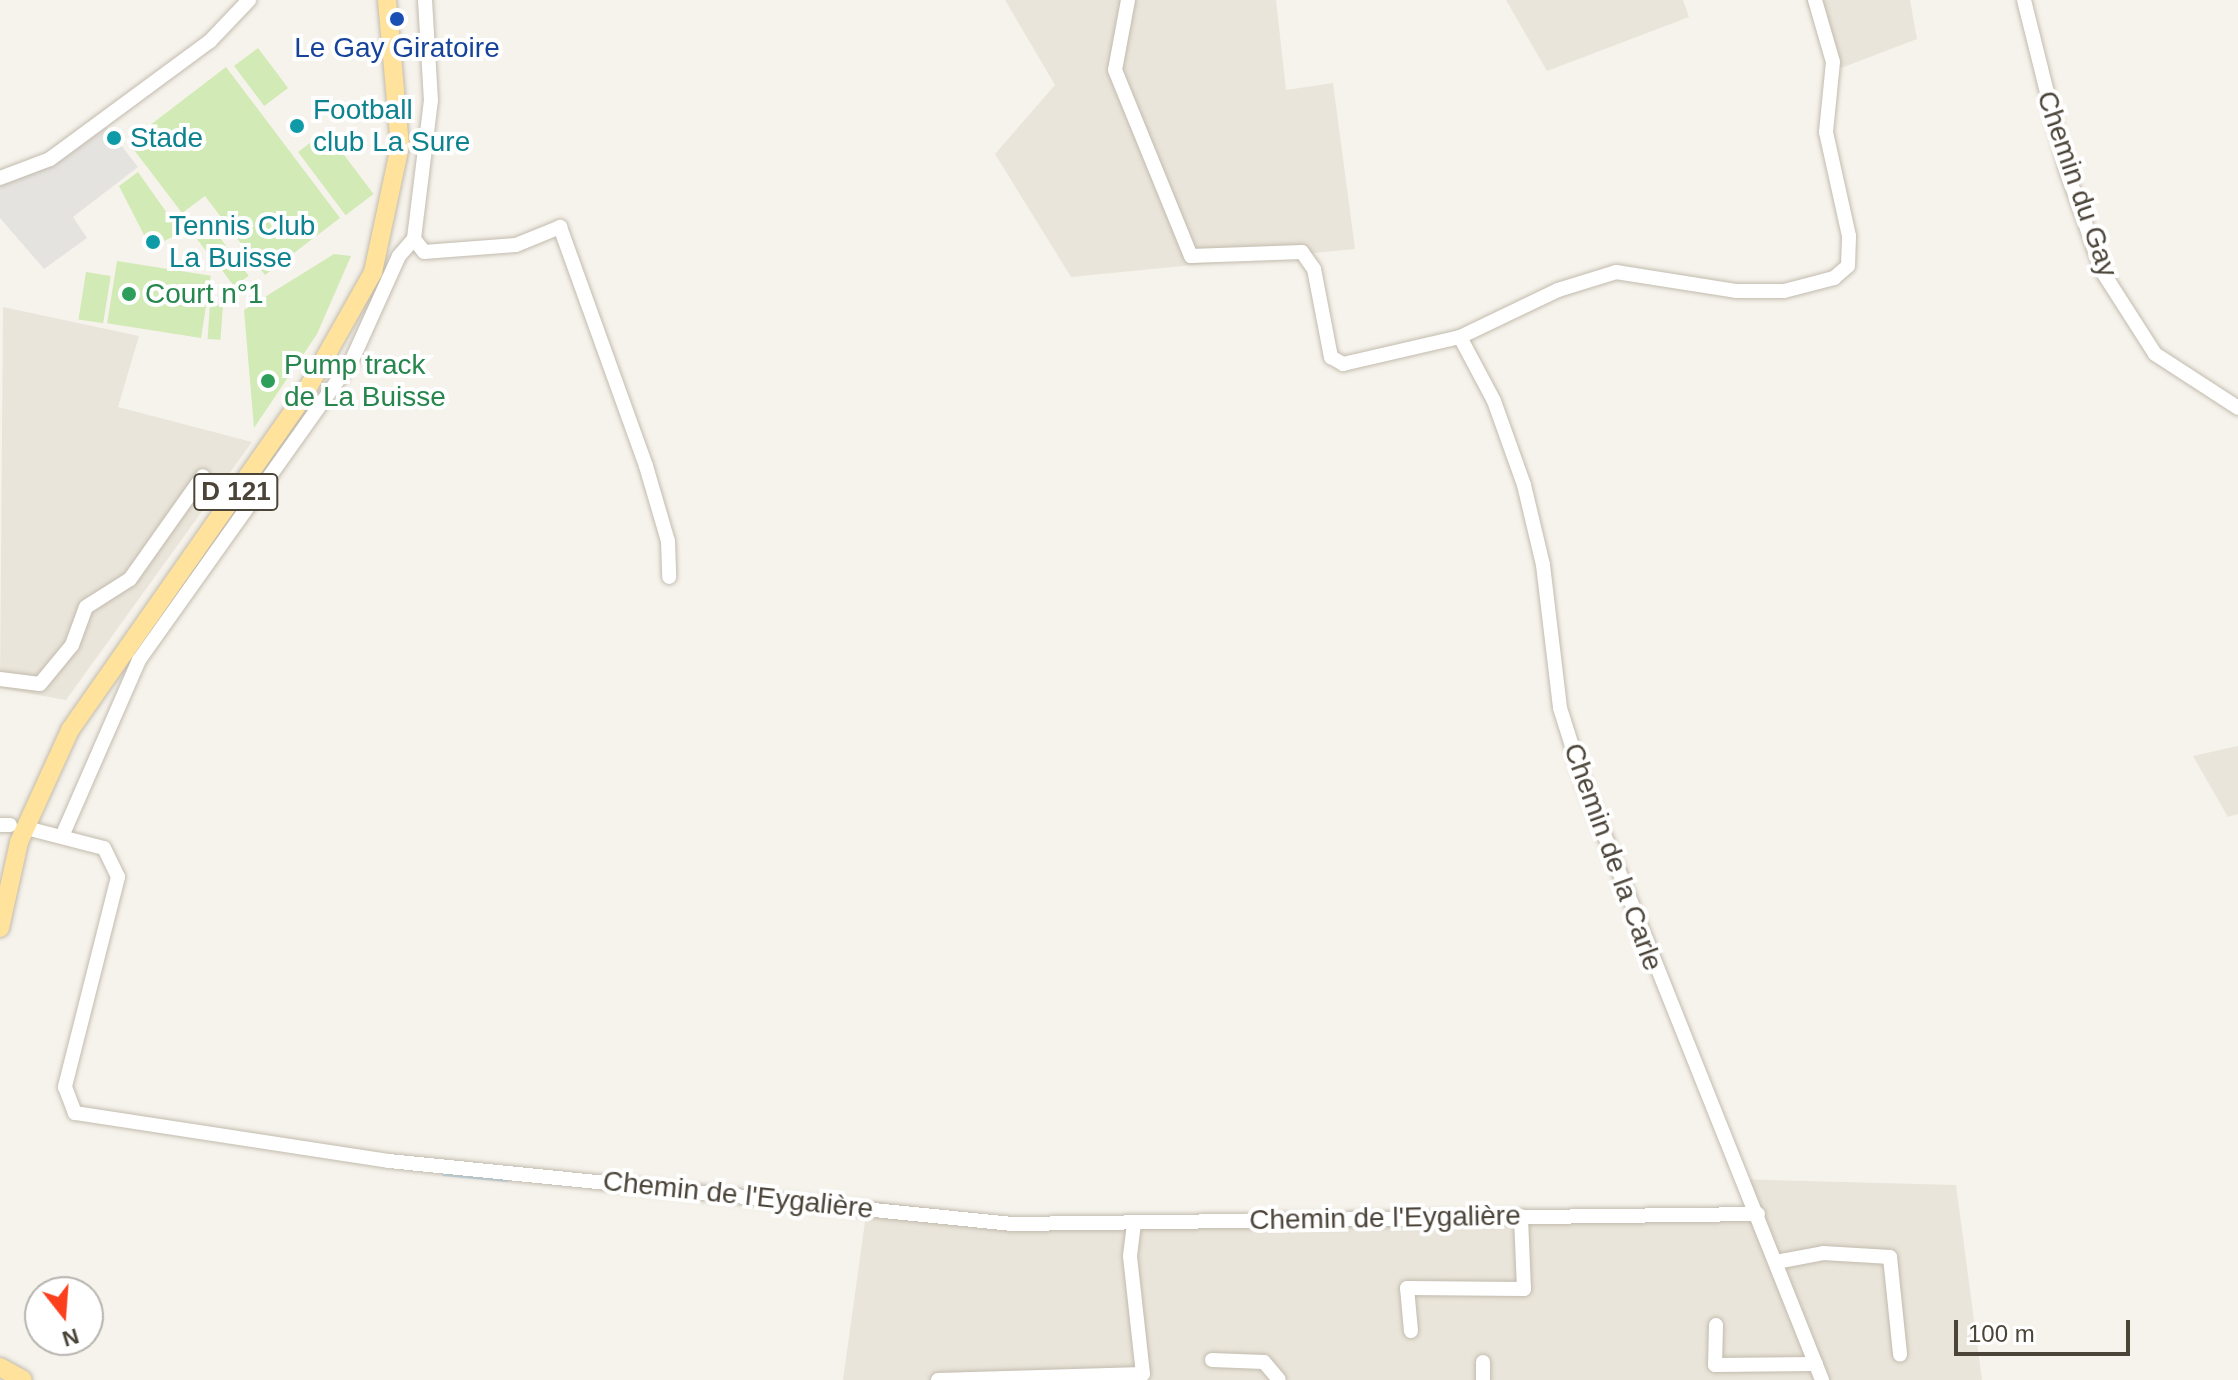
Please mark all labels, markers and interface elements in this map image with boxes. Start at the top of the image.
marker: Le Gay Giratoire [388,10,406,28]
place label: Le Gay Giratoire [294,31,500,65]
street label: Chemin du Gay [2029,87,2125,281]
place label: Football club La Sure [313,93,470,159]
marker: Football club La Sure [288,117,306,135]
place label: Stade [130,121,203,155]
marker: Stade [105,129,123,147]
place label: Tennis Club La Buisse [169,209,315,275]
marker: Tennis Club La Buisse [144,233,162,251]
place label: Court n°1 [145,277,264,311]
marker: Court n°1 [120,285,138,303]
place label: Pump track de La Buisse [284,348,446,414]
marker: Pump track de La Buisse [259,372,277,390]
road number: D 121 [192,470,280,514]
street label: Chemin de la Carle [1556,739,1670,975]
street label: Chemin de l'Eygalière [601,1164,875,1226]
street label: Chemin de l'Eygalière [1249,1199,1521,1237]
north arrow [24,1276,104,1356]
scale bar [1958,1304,2134,1354]
text: 100 m [1968,1320,2035,1347]
text: N [59,1323,82,1352]

